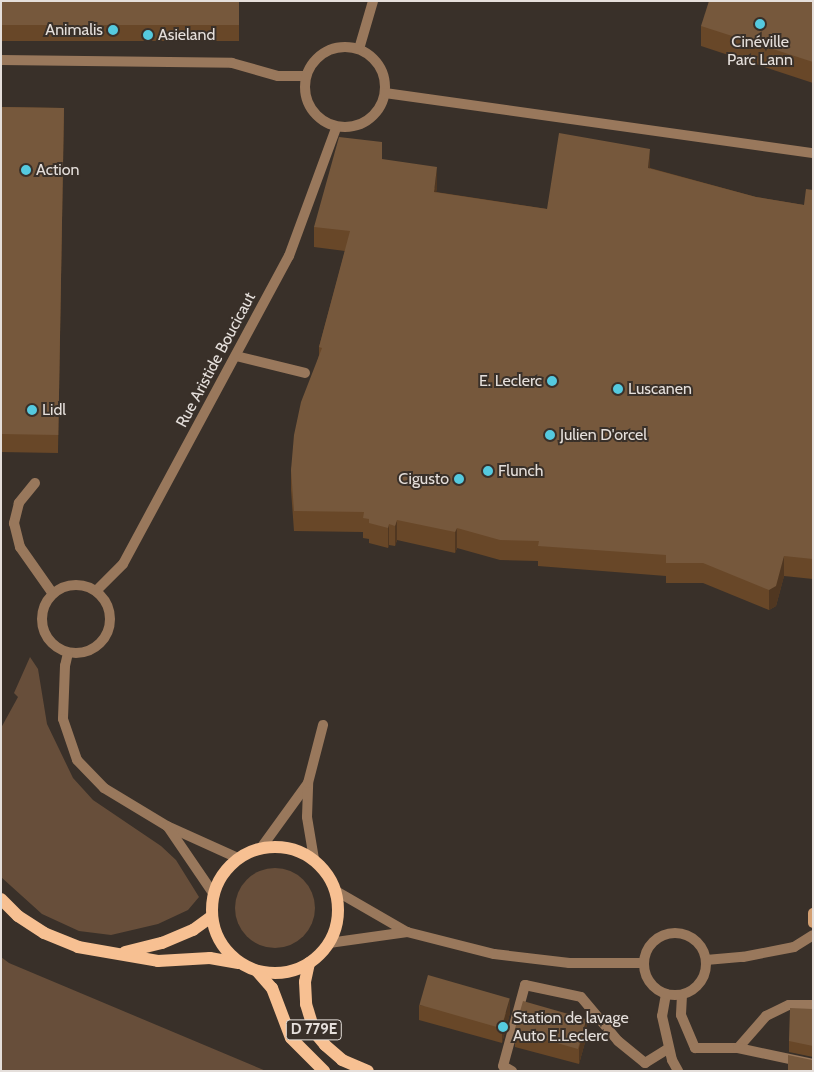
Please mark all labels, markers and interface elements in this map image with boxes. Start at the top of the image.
marker: Cinéville Parc Lann [754,18,766,30]
place label: Animalis [45,20,103,40]
marker: Animalis [107,24,119,36]
place label: Asieland [158,25,215,45]
marker: Asieland [142,29,154,41]
place label: Cinéville Parc Lann [727,32,793,70]
place label: Action [36,160,79,180]
marker: Action [20,164,32,176]
street label: Rue Aristide Boucicaut [172,289,260,431]
place label: E. Leclerc [479,371,542,391]
marker: E. Leclerc [546,375,558,387]
place label: Luscanen [628,379,692,399]
marker: Luscanen [612,383,624,395]
place label: Lidl [42,400,66,420]
marker: Lidl [26,404,38,416]
place label: Julien D'orcel [560,425,647,445]
marker: Julien D'orcel [544,429,556,441]
place label: Flunch [498,461,543,481]
marker: Flunch [482,465,494,477]
place label: Cigusto [398,469,449,489]
marker: Cigusto [453,473,465,485]
place label: Station de lavage Auto E.Leclerc [513,1008,629,1046]
road number: D 779E [285,1018,343,1042]
marker: Station de lavage Auto E.Leclerc [497,1021,509,1033]

